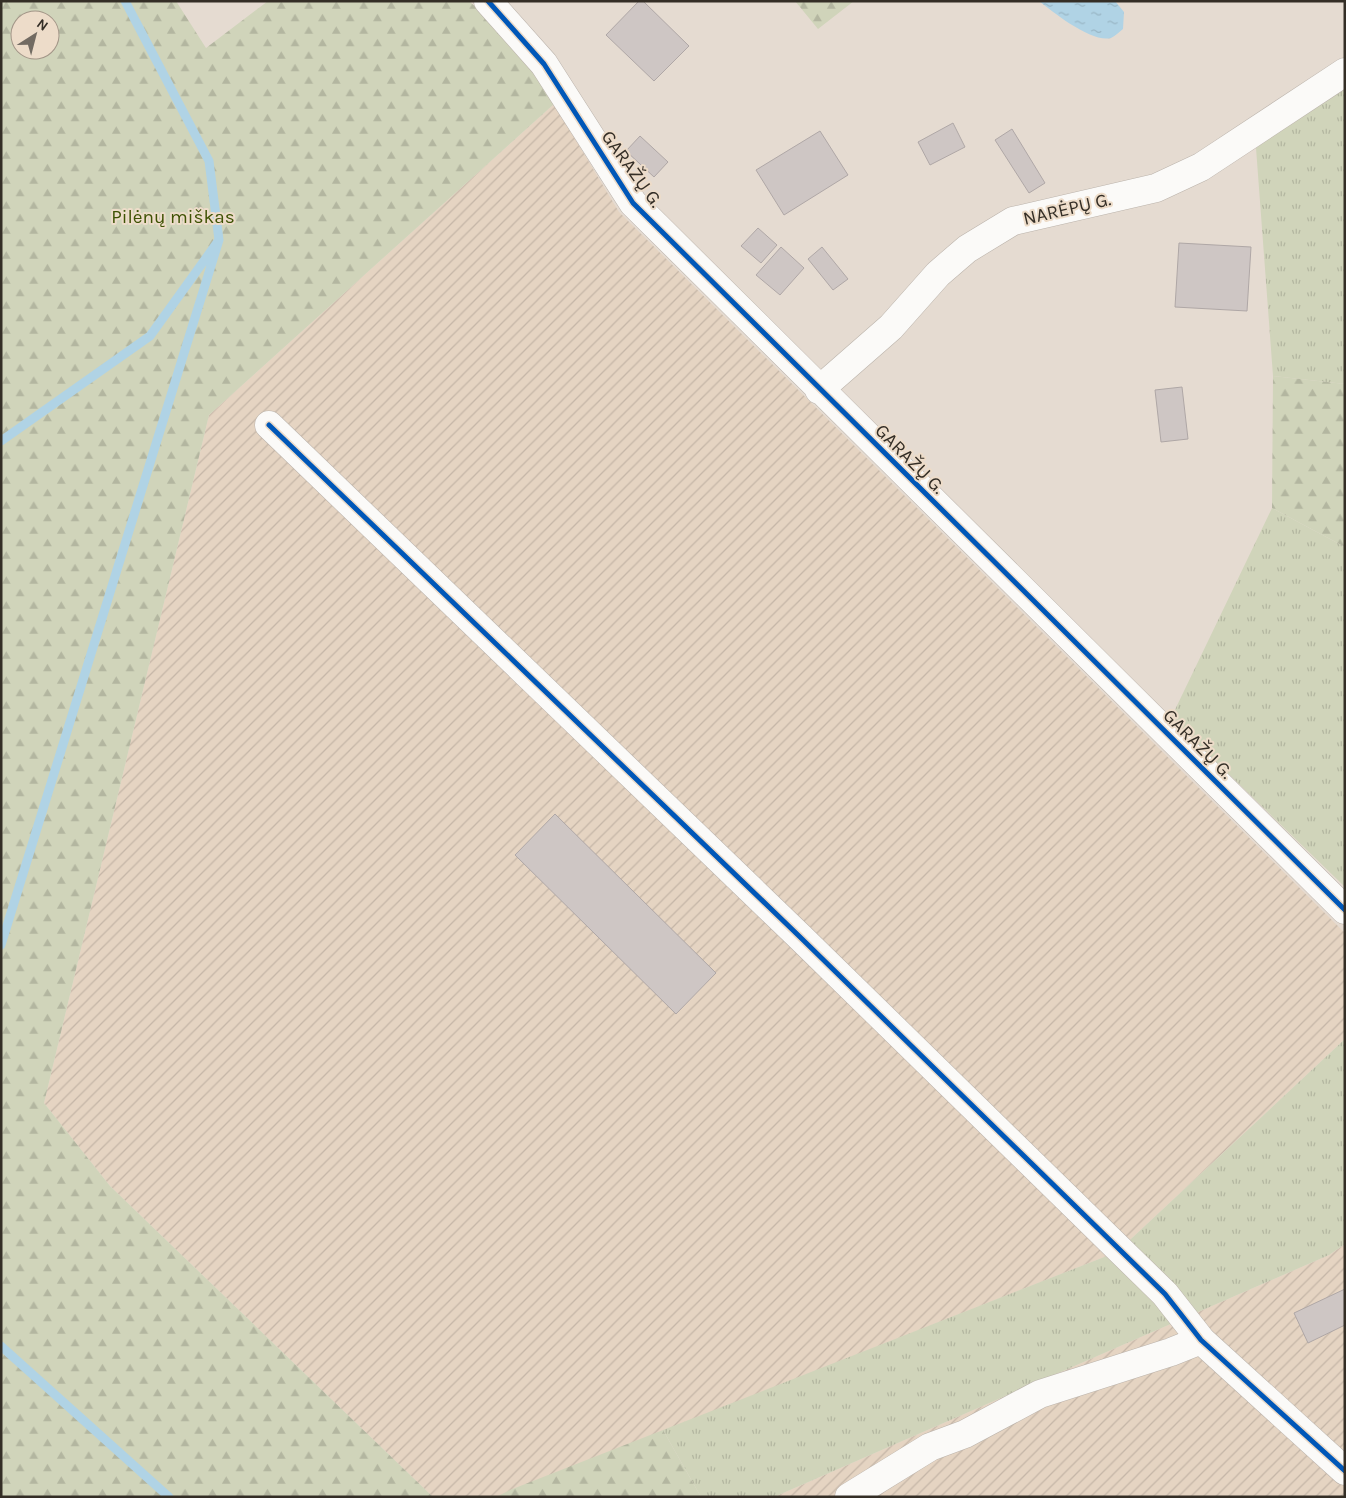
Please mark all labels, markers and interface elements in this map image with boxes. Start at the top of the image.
north arrow [10,10,60,60]
text: N [33,15,51,35]
street label: GARAŽŲ G. [597,126,667,212]
street label: NARĖPŲ G. [1021,188,1113,230]
park label: Pilėnų miškas [111,206,235,228]
street label: GARAŽŲ G. [871,420,949,498]
street label: GARAŽŲ G. [1159,705,1237,783]

